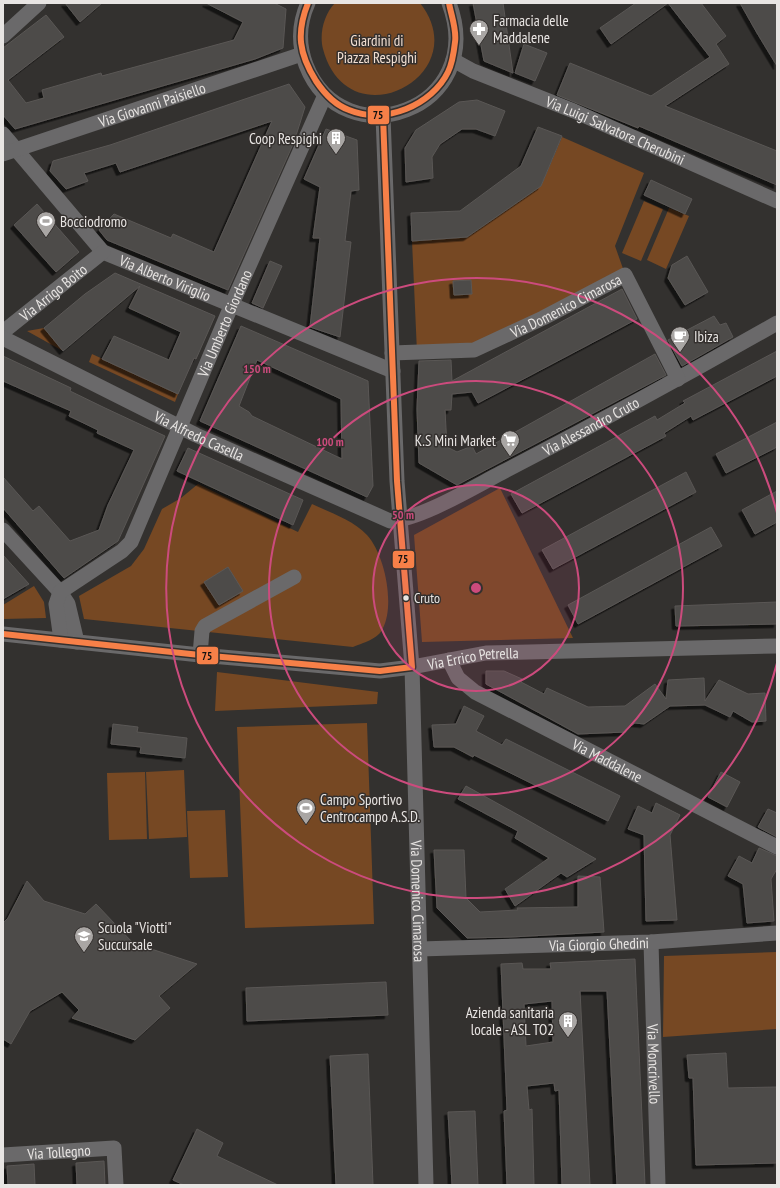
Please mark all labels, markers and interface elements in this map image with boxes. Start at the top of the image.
place label: Farmacia delle Maddalene [493,11,569,47]
pharmacy icon: Farmacia delle Maddalene [468,18,490,46]
park label: Giardini di Piazza Respighi [337,31,417,67]
street label: Via Giovanni Paisiello [95,77,208,131]
street label: Via Luigi Salvatore Cherubini [542,91,688,169]
line badge: 75 [367,105,390,125]
text: 75 [373,108,383,122]
building icon: Coop Respighi [325,127,347,155]
place label: Coop Respighi [249,129,322,148]
sports icon: Bocciodromo [35,210,57,238]
place label: Bocciodromo [60,212,127,231]
street label: Via Alberto Viriglio [116,250,214,305]
street label: Via Arrigo Boito [15,259,91,325]
street label: Via Umberto Giordano [192,267,256,380]
street label: Via Domenico Cimarosa [506,269,624,342]
cafe icon: Ibiza [669,325,691,353]
place label: Ibiza [694,327,719,346]
text: 150 m [243,361,271,376]
street label: Via Alessandro Cruto [538,392,642,460]
street label: Via Alfredo Casella [150,406,247,465]
supermarket icon: K.S Mini Market [499,429,521,457]
place label: K.S Mini Market [415,431,496,450]
text: 100 m [316,434,344,449]
text: 50 m [392,507,414,522]
line badge: 75 [392,550,415,569]
text: 75 [398,552,408,566]
centre of rings [469,581,483,595]
place label: Cruto [414,589,440,607]
marker: Cruto [401,593,411,603]
street label: Via Errico Petrella [425,643,519,674]
line badge: 75 [196,646,219,665]
text: 75 [202,649,212,663]
street label: Via Maddalene [568,734,646,786]
place label: Campo Sportivo Centrocampo A.S.D. [320,790,421,826]
sports icon: Campo Sportivo Centrocampo A.S.D. [295,797,317,825]
street label: Via Domenico Cimarosa [407,839,429,962]
place label: Scuola "Viotti" Succursale [98,918,172,954]
school or university icon: Scuola "Viotti" Succursale [73,925,95,953]
street label: Via Giorgio Ghedini [548,933,649,955]
place label: Azienda sanitaria locale - ASL TO2 [466,1003,554,1039]
building icon: Azienda sanitaria locale - ASL TO2 [557,1010,579,1038]
street label: Via Moncrivello [644,1023,665,1104]
street label: Via Tollegno [26,1140,91,1163]

